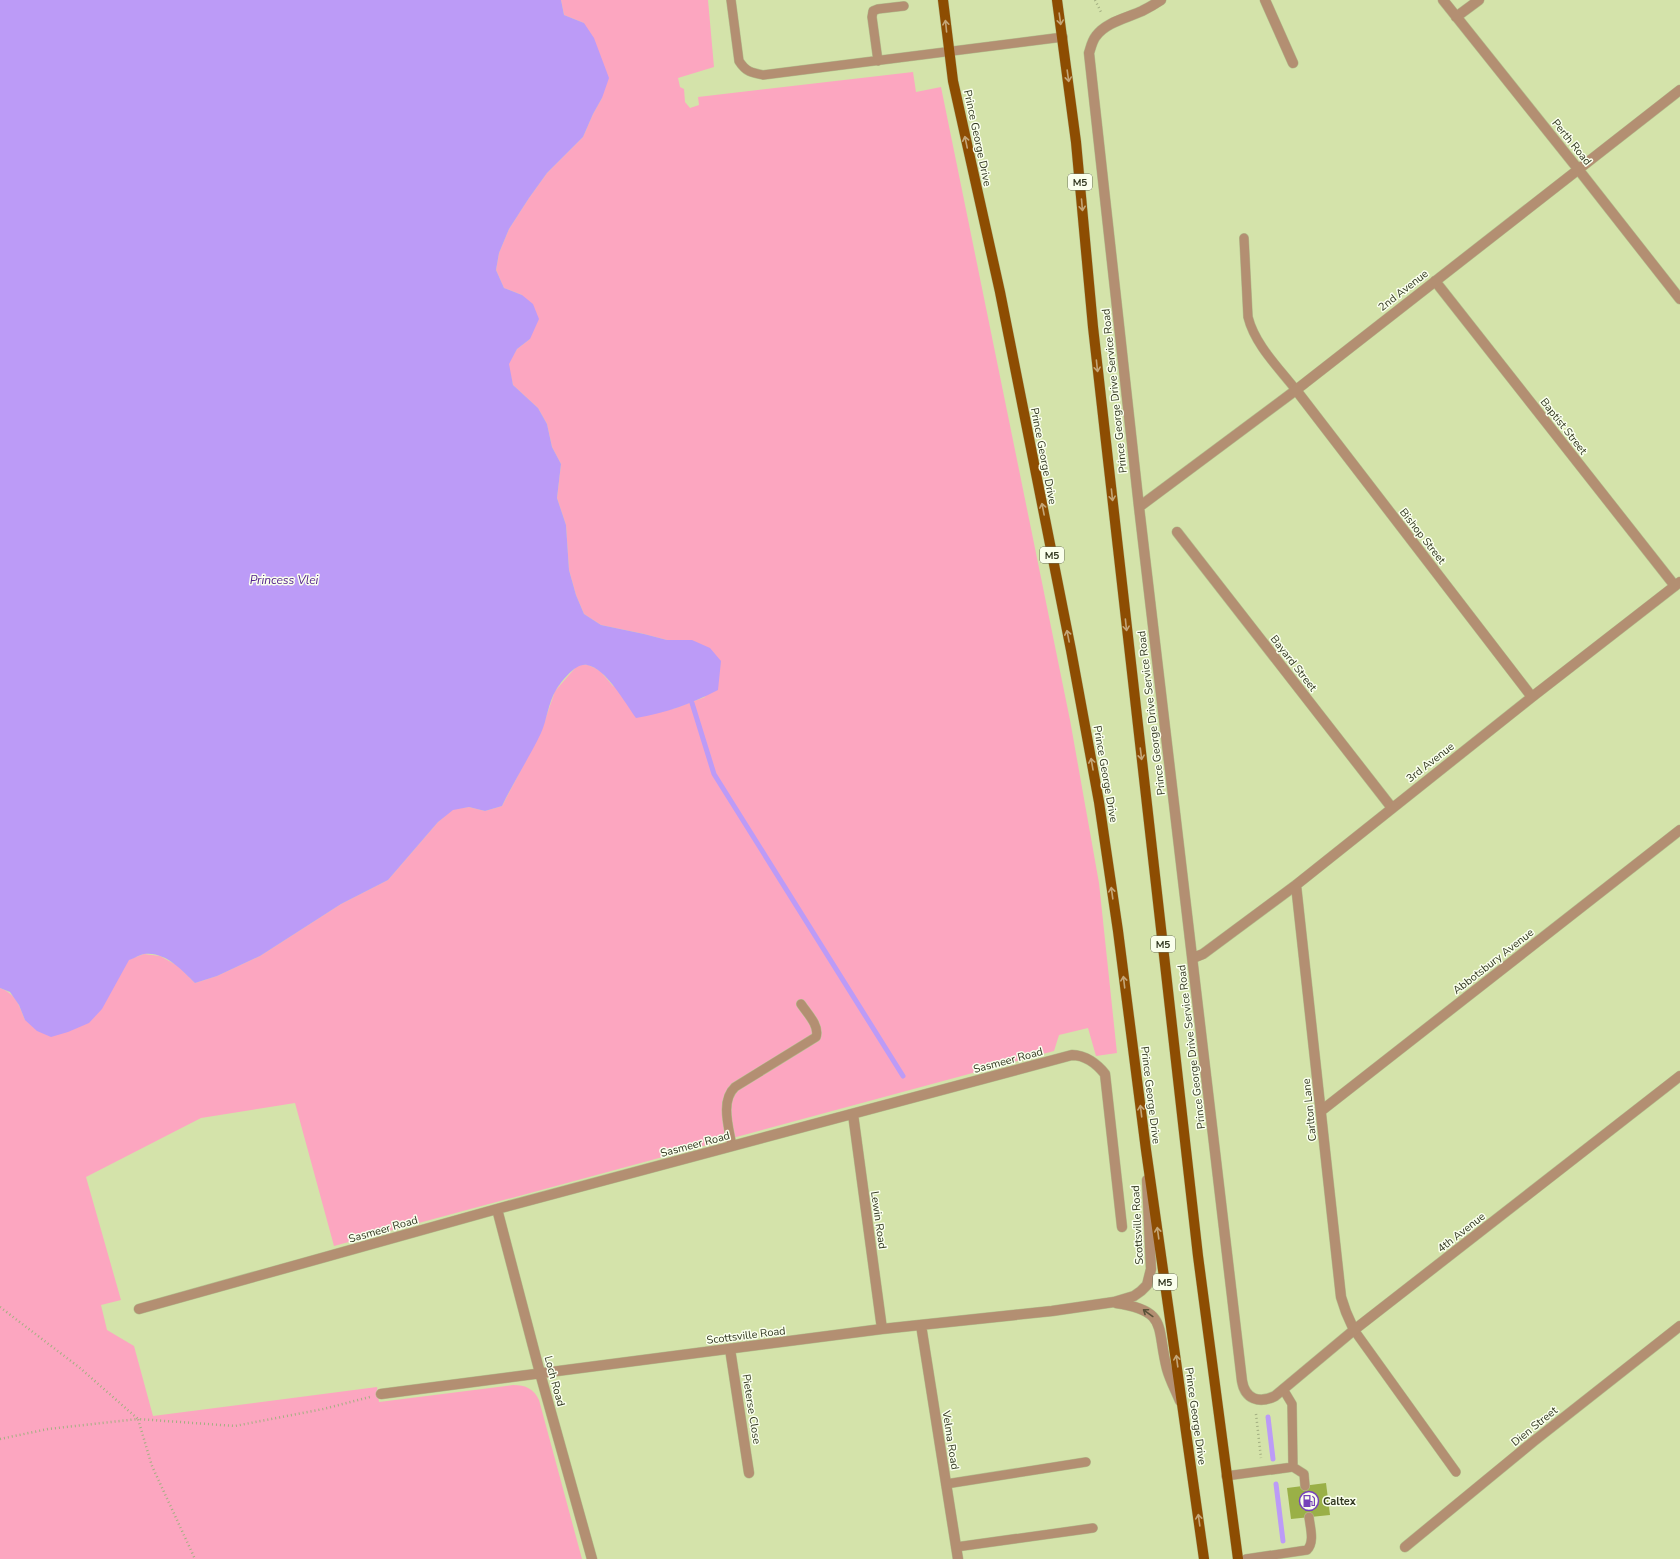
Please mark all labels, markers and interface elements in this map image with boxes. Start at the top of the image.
one-way arrow [1056,12,1064,25]
one-way arrow [942,20,950,33]
one-way arrow [1064,69,1072,82]
street label: Prince George Drive [960,88,995,188]
street label: Perth Road [1548,116,1595,169]
one-way arrow [962,136,970,149]
road number: M5 [1068,174,1092,190]
one-way arrow [1078,198,1086,211]
street label: 2nd Avenue [1375,266,1431,315]
street label: Prince George Drive Service Road [1098,308,1131,474]
one-way arrow [1093,359,1101,372]
street label: Baptist Street [1537,395,1591,458]
street label: Prince George Drive [1027,406,1060,506]
one-way arrow [1108,488,1116,501]
one-way arrow [1038,503,1046,516]
street label: Bishop Street [1396,505,1449,567]
road number: M5 [1040,547,1064,563]
water label: Princess Vlei [250,572,319,588]
one-way arrow [1123,618,1130,631]
one-way arrow [1064,630,1072,643]
street label: Prince George Drive Service Road [1134,630,1169,796]
street label: Bayard Street [1267,632,1320,695]
street label: Prince George Drive [1090,724,1121,824]
street label: 3rd Avenue [1403,739,1458,786]
one-way arrow [1137,747,1145,760]
one-way arrow [1088,758,1096,771]
one-way arrow [1108,886,1116,899]
street label: Abbotsbury Avenue [1450,925,1537,998]
road number: M5 [1151,936,1175,952]
street label: Prince George Drive Service Road [1174,964,1209,1130]
one-way arrow [1120,976,1128,989]
street label: Sasmeer Road [972,1044,1045,1077]
street label: Prince George Drive [1137,1045,1164,1145]
street label: Carlton Lane [1299,1078,1320,1142]
one-way arrow [1137,1105,1145,1118]
street label: Sasmeer Road [659,1128,732,1161]
street label: Scottsville Road [1128,1185,1147,1265]
street label: Lewin Road [867,1190,890,1250]
street label: 4th Avenue [1434,1209,1488,1256]
street label: Sasmeer Road [347,1212,420,1247]
one-way arrow [1154,1227,1162,1240]
road number: M5 [1153,1274,1177,1290]
one-way arrow [1143,1309,1154,1317]
street label: Scottsville Road [706,1323,786,1348]
street label: Loch Road [541,1354,568,1408]
one-way arrow [1173,1355,1181,1368]
street label: Prince George Drive [1181,1366,1210,1466]
street label: Pieterse Close [739,1373,764,1445]
street label: Dien Street [1508,1403,1561,1450]
street label: Velma Road [938,1408,963,1471]
fuel station icon: Caltex [1298,1490,1320,1512]
place label: Caltex [1323,1494,1357,1509]
one-way arrow [1195,1514,1203,1527]

